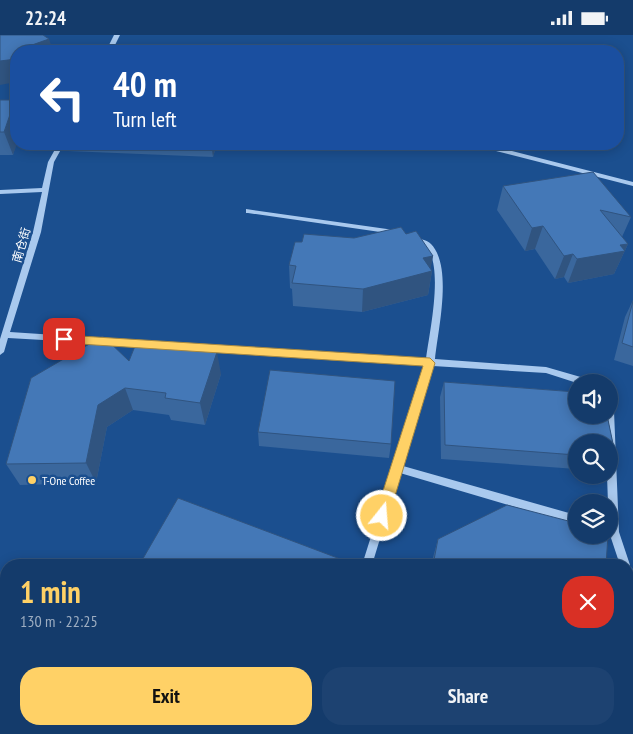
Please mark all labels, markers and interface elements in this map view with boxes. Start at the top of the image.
text: 22:24 [25,6,66,30]
text: 40 m [113,61,177,107]
icon: left [30,65,95,130]
text: Turn left [113,105,177,133]
street label: 南仓街 [9,226,33,264]
pin [43,318,85,360]
icon: arrive [50,325,78,353]
map controls [568,374,618,544]
button: sound [568,374,618,424]
button: search [568,434,618,484]
place label: T-One Coffee [42,473,95,488]
marker: T-One Coffee [26,474,38,486]
position arrow [355,489,407,541]
button: layers [568,494,618,544]
text: 1 min [20,572,81,611]
button: close [562,576,614,628]
text: 130 m · 22:25 [20,611,98,631]
button: Exit [20,667,312,725]
button: Share [322,667,614,725]

